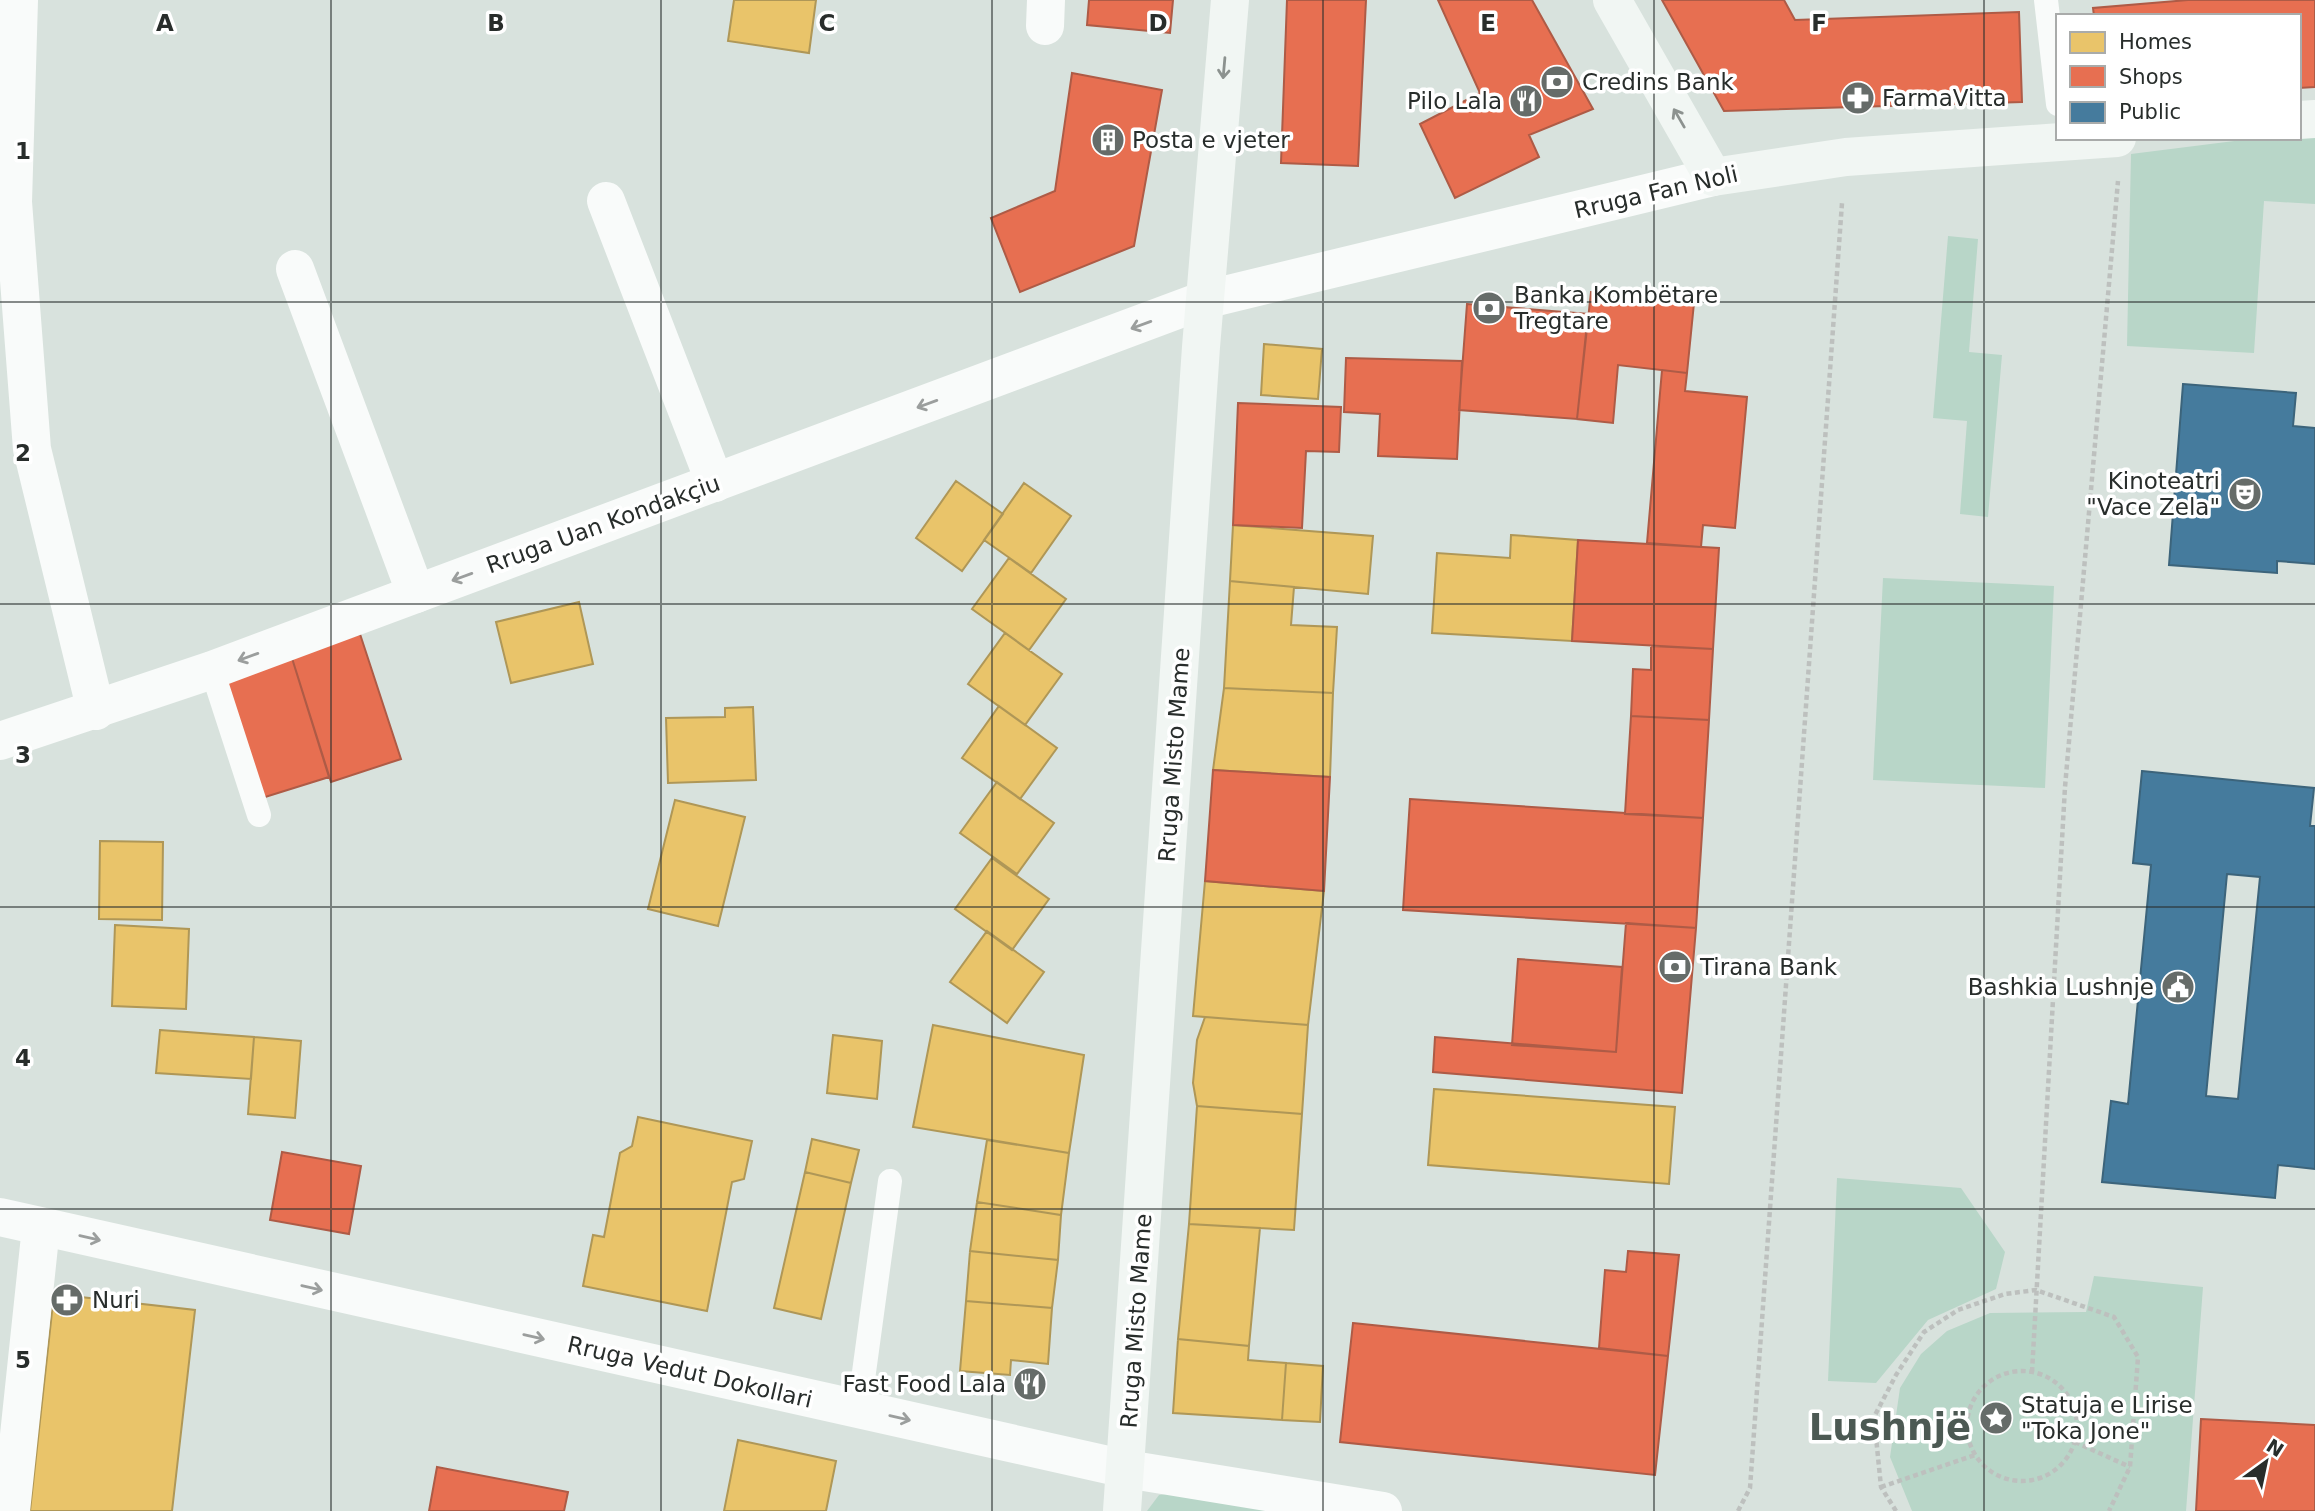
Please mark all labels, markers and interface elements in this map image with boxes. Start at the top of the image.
text: A [156,10,174,36]
text: B [487,10,505,36]
text: C [819,10,835,36]
text: D [1148,10,1168,36]
text: E [1480,10,1496,36]
text: F [1811,10,1827,36]
legend [2056,14,2301,140]
text: Homes [2119,30,2192,54]
one-way arrow [1217,56,1230,79]
bank icon: Credins Bank [1538,63,1576,101]
text: Shops [2119,65,2183,89]
place label: Credins Bank [1582,69,1734,95]
pharmacy icon: FarmaVitta [1839,79,1877,117]
restaurant icon: Pilo Lala [1507,82,1545,120]
place label: FarmaVitta [1882,85,2007,111]
place label: Pilo Lala [1407,88,1502,114]
text: Public [2119,100,2181,124]
one-way arrow [1672,108,1686,128]
building icon: Posta e vjeter [1089,121,1127,159]
place label: Posta e vjeter [1132,127,1290,153]
text: 1 [15,138,31,164]
street label: Rruga Fan Noli [1572,161,1740,223]
place label: Banka Kombëtare Tregtare [1513,282,1718,334]
bank icon: Banka Kombëtare Tregtare [1470,289,1508,327]
one-way arrow [1130,320,1152,332]
one-way arrow [917,399,939,411]
text: 2 [15,440,31,466]
place label: Kinoteatri "Vace Zela" [2086,468,2220,520]
street label: Rruga Uan Kondakçiu [482,470,724,578]
theatre icon: Kinoteatri "Vace Zela" [2226,475,2264,513]
one-way arrow [451,572,473,585]
street label: Rruga Misto Mame [1154,647,1194,863]
one-way arrow [238,652,260,664]
text: 3 [15,742,31,768]
bank icon: Tirana Bank [1656,948,1694,986]
place label: Tirana Bank [1699,954,1838,980]
public building icon: Bashkia Lushnje [2159,968,2197,1006]
place label: Bashkia Lushnje [1968,974,2154,1000]
text: 4 [15,1045,31,1071]
street label: Rruga Misto Mame [1116,1213,1156,1429]
one-way arrow [78,1232,101,1246]
pharmacy icon: Nuri [48,1281,86,1319]
one-way arrow [300,1281,323,1295]
place label: Nuri [92,1287,140,1313]
one-way arrow [523,1331,545,1344]
street label: Rruga Vedut Dokollari [565,1331,815,1413]
text: 5 [15,1347,31,1373]
restaurant icon: Fast Food Lala [1011,1365,1049,1403]
place label: Fast Food Lala [843,1371,1006,1397]
place label: Statuja e Lirise "Toka Jone" [2021,1392,2193,1444]
place icon: Statuja e Lirise "Toka Jone" [1977,1399,2015,1437]
district label: Lushnjë [1809,1406,1971,1449]
one-way arrow [888,1412,911,1426]
north arrow [2231,1427,2301,1497]
text: N [2263,1434,2288,1461]

